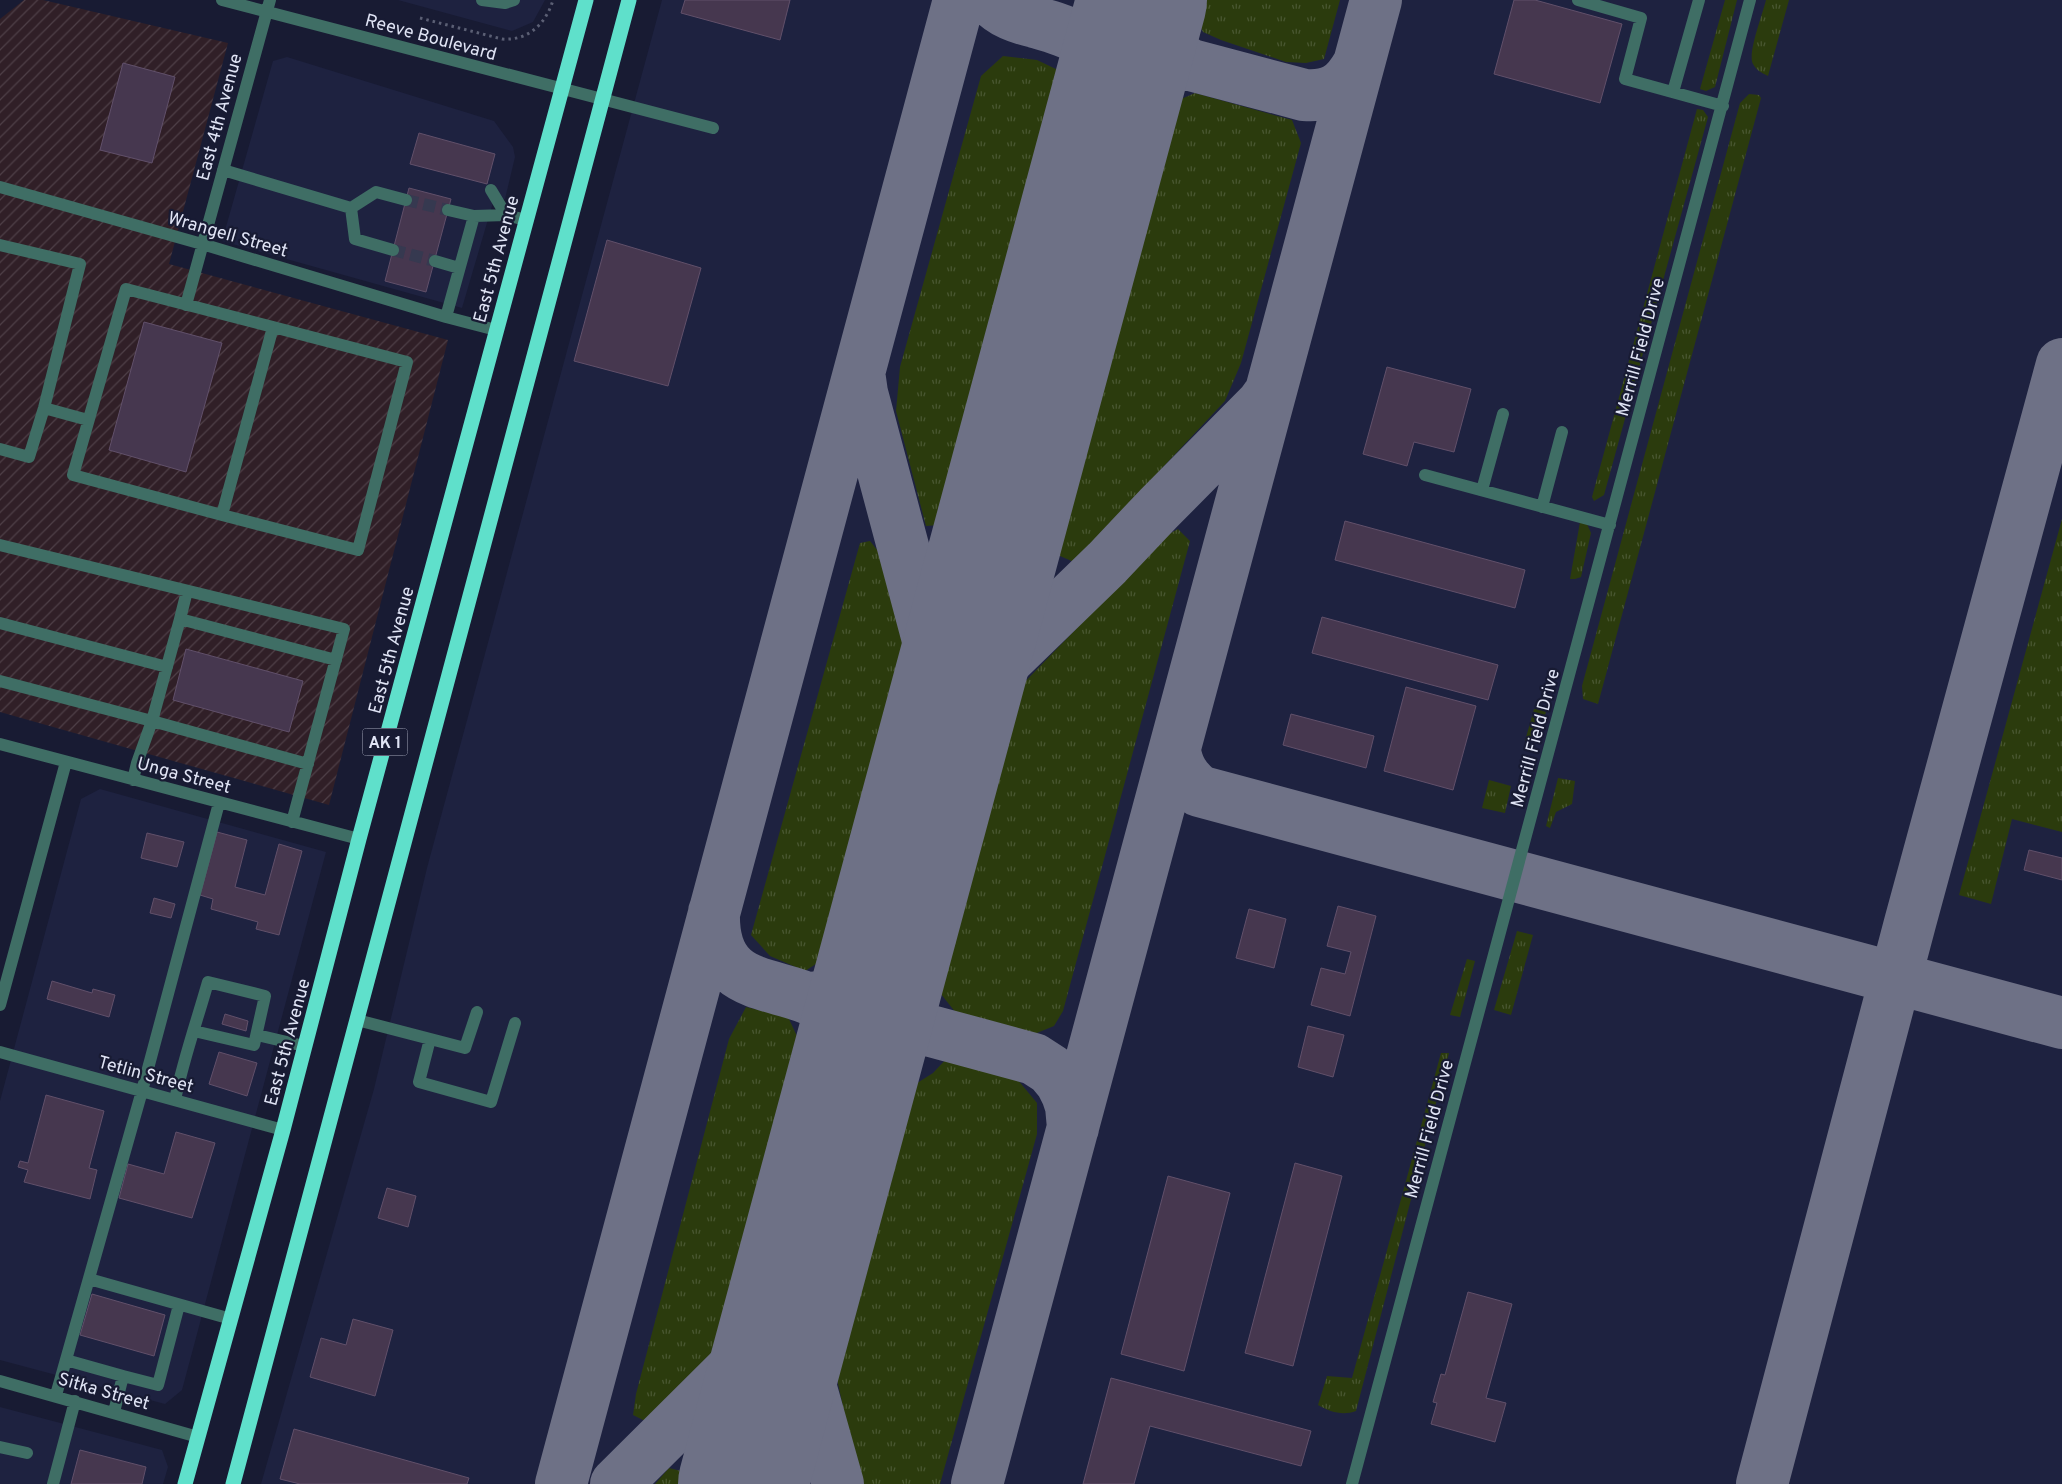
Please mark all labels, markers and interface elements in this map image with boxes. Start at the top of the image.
street label: Reeve Boulevard [362,10,499,67]
street label: East 4th Avenue [192,51,248,184]
street label: East 5th Avenue [469,193,525,326]
street label: Wrangell Street [165,207,290,264]
street label: Merrill Field Drive [1612,276,1671,419]
street label: East 5th Avenue [364,584,420,717]
street label: Merrill Field Drive [1507,667,1566,810]
road number: AK 1 [362,729,408,756]
street label: Unga Street [134,753,233,800]
street label: East 5th Avenue [260,976,316,1109]
street label: Tetlin Street [95,1052,196,1099]
street label: Merrill Field Drive [1401,1058,1460,1201]
street label: Sitka Street [55,1368,152,1416]

